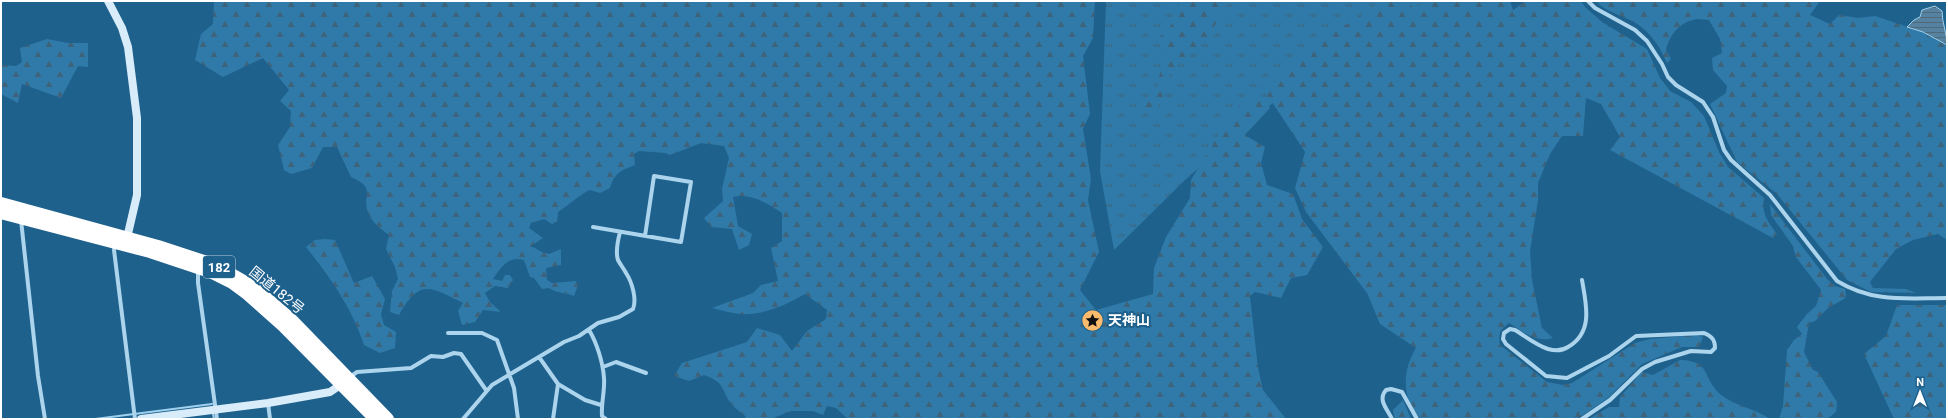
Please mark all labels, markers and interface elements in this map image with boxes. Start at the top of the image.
road number: 182 [203,256,235,278]
street label: 国道182号 [246,263,308,317]
place icon: 天神山 [1080,307,1106,333]
place label: 天神山 [1108,312,1150,328]
north arrow [1900,372,1940,412]
text: N [1916,376,1924,389]

